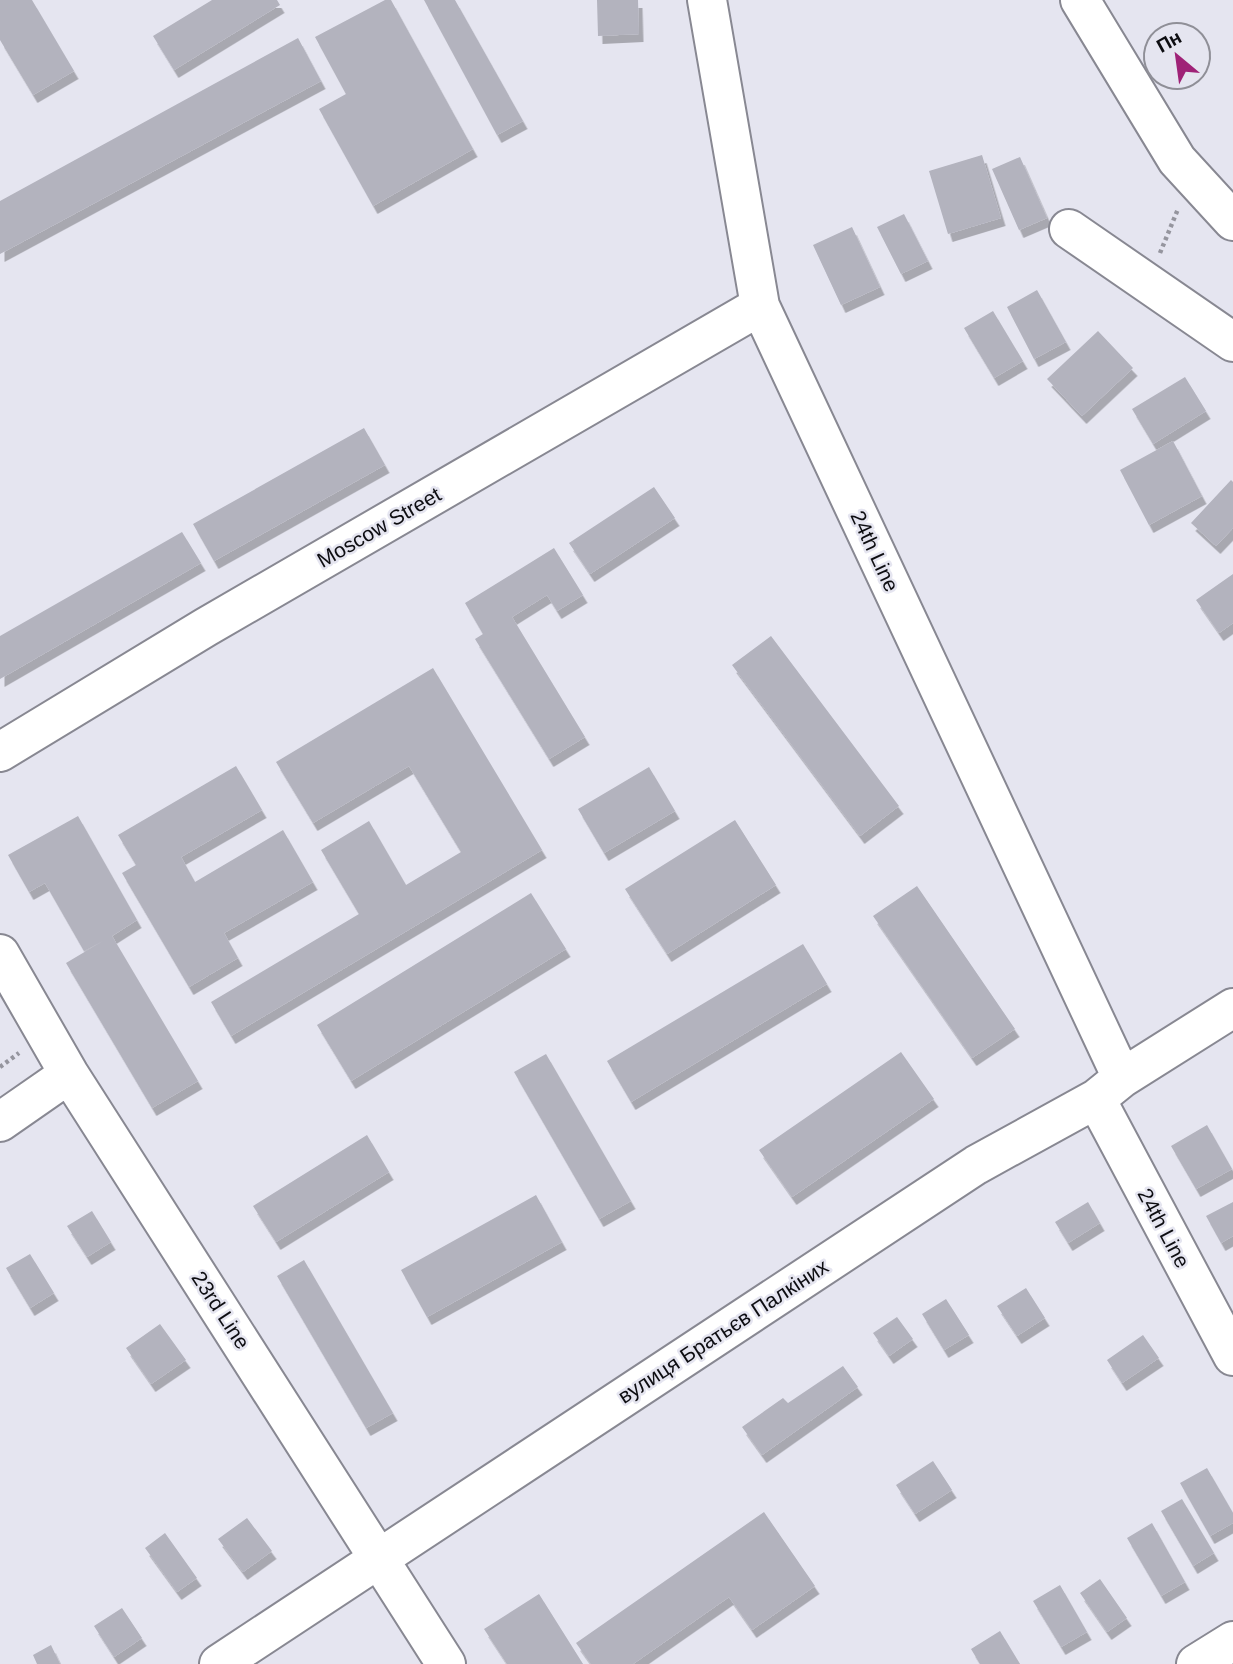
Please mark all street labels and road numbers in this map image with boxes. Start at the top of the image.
street label: Moscow Street [313,482,445,572]
street label: 24th Line [846,507,904,595]
street label: 24th Line [1134,1184,1194,1272]
street label: вулиця Братьєв Палкіних [614,1254,833,1408]
street label: 23rd Line [188,1267,254,1353]

